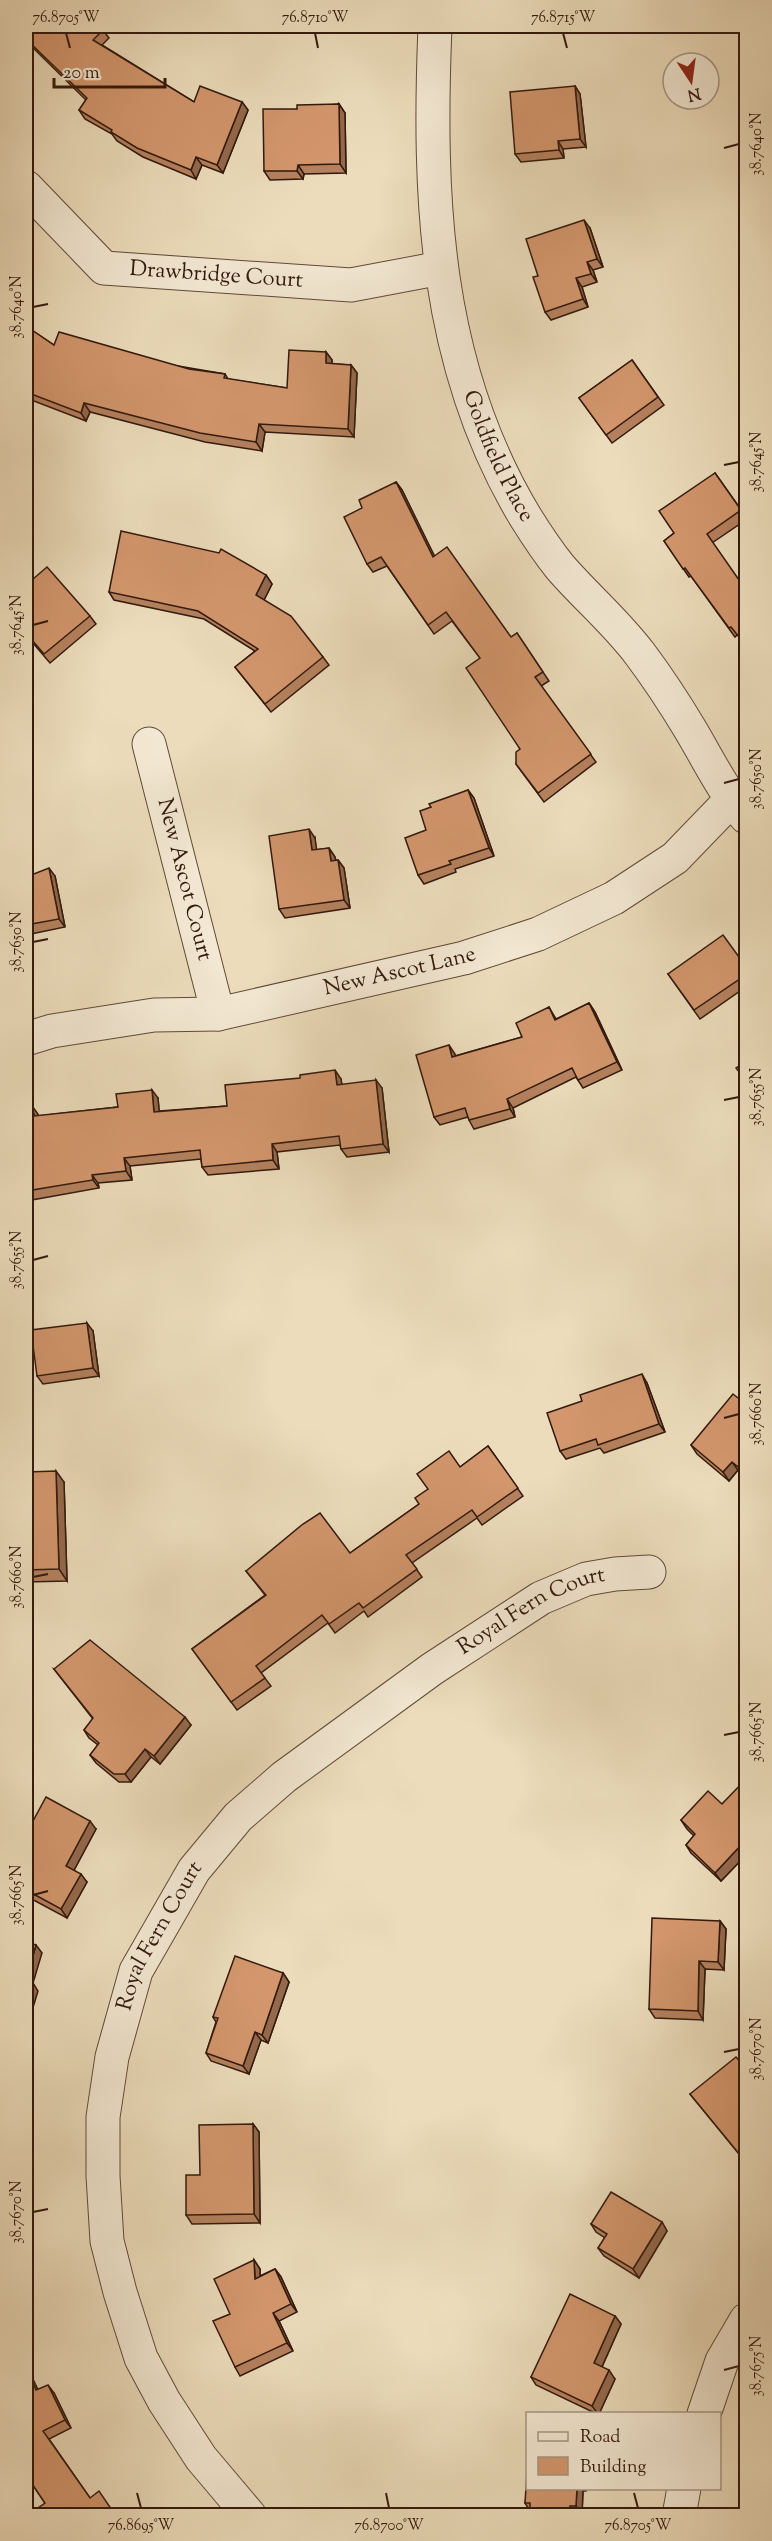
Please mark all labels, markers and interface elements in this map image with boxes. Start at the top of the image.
text: 76.8705°W [33,8,100,29]
text: 76.8710°W [282,8,349,29]
text: 76.8715°W [531,8,595,29]
scale bar [54,51,165,89]
north arrow [661,51,721,111]
text: 20 m [63,61,100,87]
text: N [685,81,703,106]
text: 38.7640°N [747,113,768,175]
street label: Drawbridge Court [129,254,305,298]
text: 38.7640°N [7,276,28,338]
street label: Goldfield Place [454,386,541,529]
text: 38.7645°N [747,432,768,492]
text: 38.7645°N [7,595,28,655]
text: 38.7650°N [747,749,768,809]
street label: New Ascot Court [148,795,220,965]
text: 38.7650°N [7,912,28,972]
street label: New Ascot Lane [321,939,480,1005]
text: 38.7655°N [747,1068,768,1126]
text: 38.7655°N [7,1231,28,1289]
text: 38.7660°N [747,1382,768,1446]
text: 38.7660°N [7,1545,28,1609]
street label: Royal Fern Court [452,1560,608,1664]
text: 38.7665°N [747,1702,768,1762]
street label: Royal Fern Court [110,1854,211,2015]
text: 38.7665°N [7,1865,28,1925]
text: 38.7670°N [747,2018,768,2080]
text: 38.7670°N [7,2181,28,2243]
text: 38.7675°N [747,2336,768,2396]
legend [526,2412,721,2490]
text: Road [580,2425,620,2451]
text: Building [580,2455,646,2481]
text: 76.8695°W [108,2516,175,2537]
text: 76.8700°W [354,2516,424,2537]
text: 76.8705°W [605,2516,672,2537]

